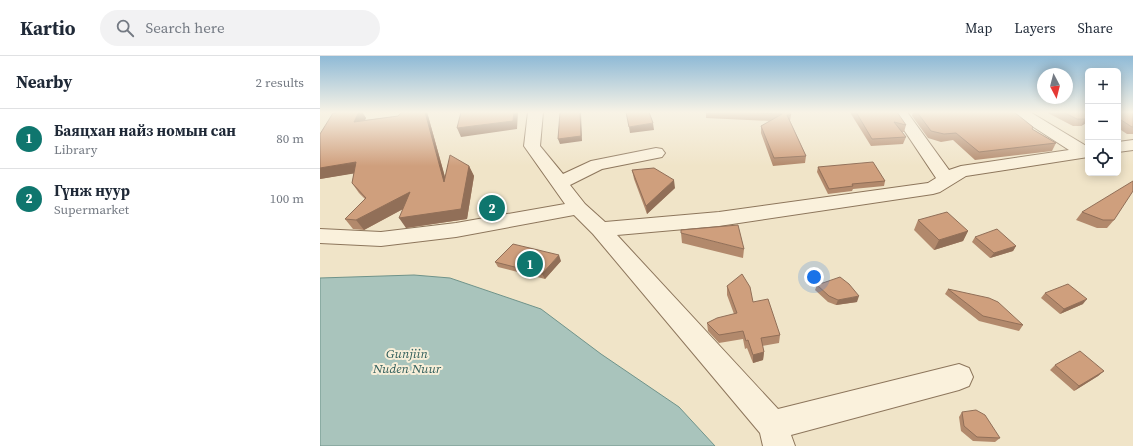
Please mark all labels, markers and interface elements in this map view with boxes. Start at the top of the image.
search box [100,10,380,46]
text: Kartio [20,15,76,41]
icon: search [114,17,136,39]
text: Search here [146,17,225,38]
text: Map [965,18,992,38]
text: Layers [1014,18,1056,38]
text: Share [1078,18,1113,38]
north arrow [1037,68,1073,104]
map controls [1085,68,1121,176]
button: + [1085,68,1121,104]
text: Nearby [16,70,72,94]
text: 2 results [256,74,304,91]
button: − [1085,104,1121,140]
text: Баяцхан найз номын сан [54,120,236,141]
text: 1 [25,130,33,147]
text: 80 m [276,130,304,147]
button: locate [1085,140,1121,176]
text: Library [54,141,97,158]
text: Гүнж нуур [54,180,130,201]
text: 2 [25,190,33,207]
text: 100 m [270,190,304,207]
pin: 2 [479,193,505,223]
text: Supermarket [54,201,129,218]
pin: 1 [517,249,543,279]
your location [804,267,824,287]
water label: Gunjiin Nuden Nuur [372,345,442,377]

